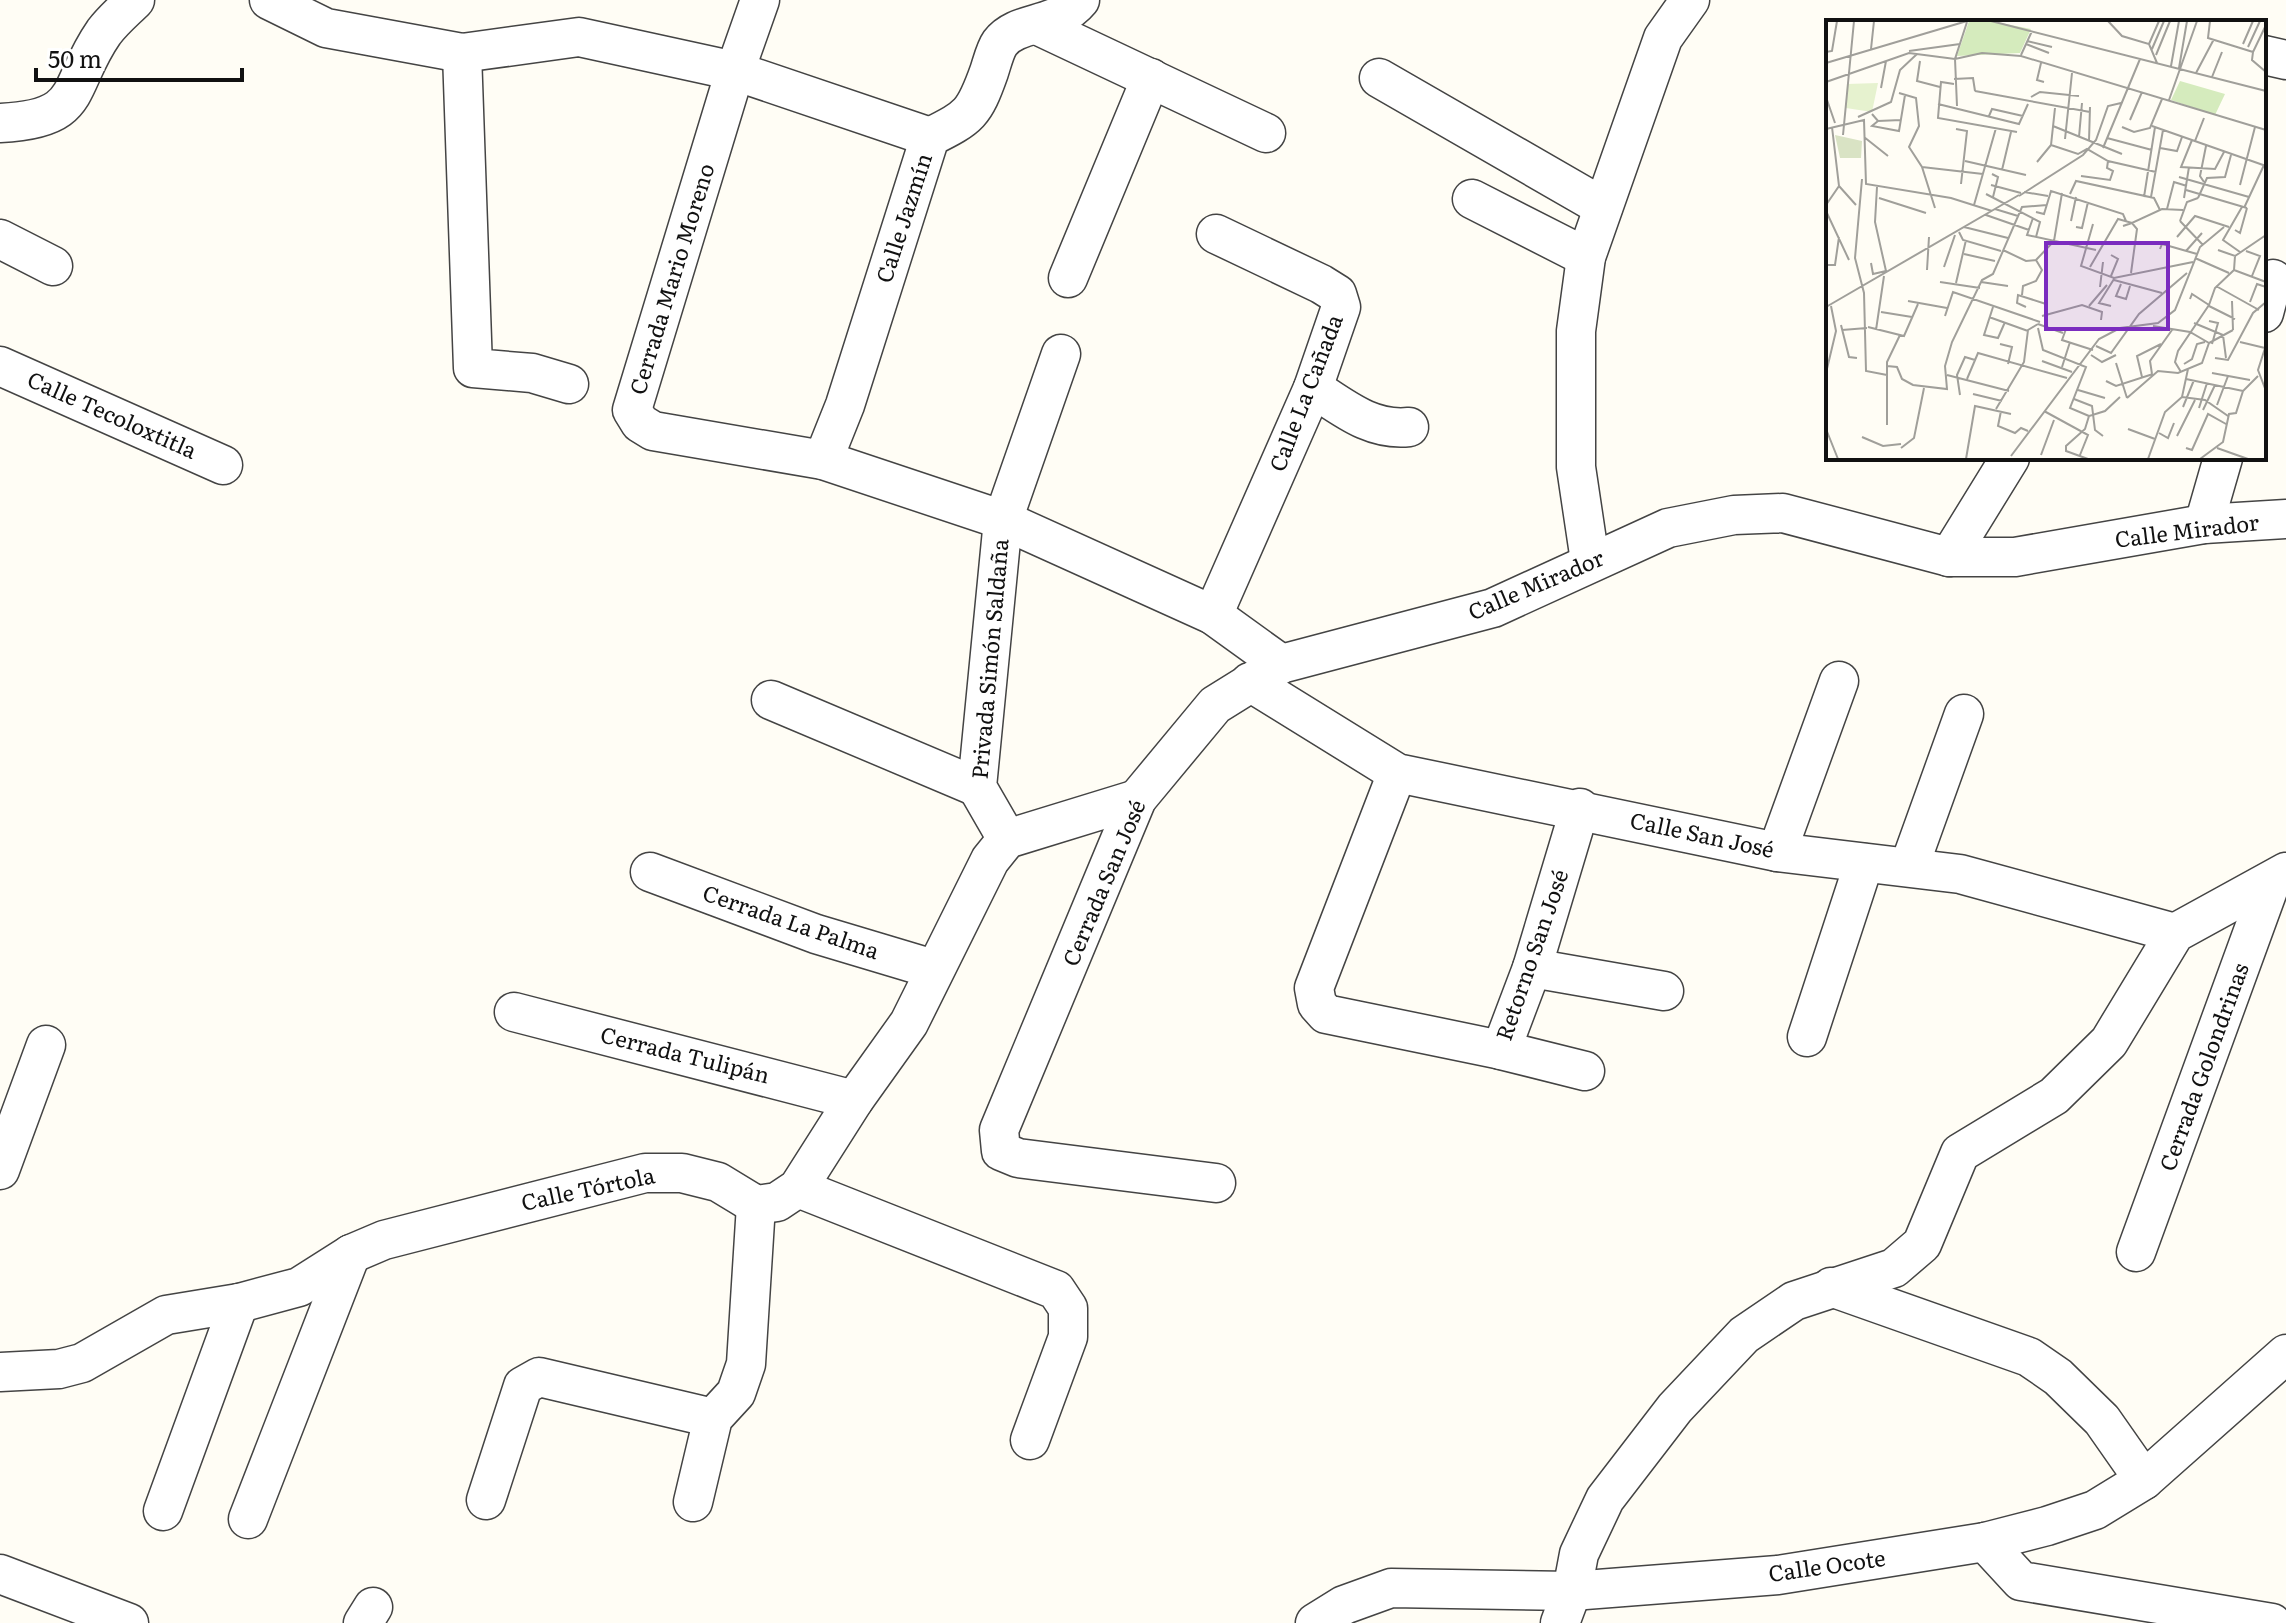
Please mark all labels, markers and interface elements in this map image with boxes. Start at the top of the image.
inset map [1826,20,2266,460]
scale bar [36,32,242,82]
text: 50 m [48,40,102,75]
street label: Calle Jazmín [866,148,939,287]
street label: Cerrada Mario Moreno [620,159,721,398]
street label: Calle La Cañada [1259,309,1350,476]
street label: Calle Tecoloxtitla [23,361,203,466]
street label: Calle Mirador [2113,504,2261,555]
street label: Privada Simón Saldaña [962,537,1015,780]
street label: Calle Mirador [1462,540,1609,627]
street label: Cerrada San José [1053,794,1153,971]
street label: Calle San José [1627,802,1777,865]
street label: Retorno San José [1486,865,1575,1044]
street label: Cerrada La Palma [699,875,884,966]
street label: Cerrada Golondrinas [2150,958,2256,1175]
street label: Cerrada Tulipán [597,1017,773,1090]
street label: Calle Tórtola [518,1157,658,1218]
street label: Calle Ocote [1766,1540,1887,1589]

